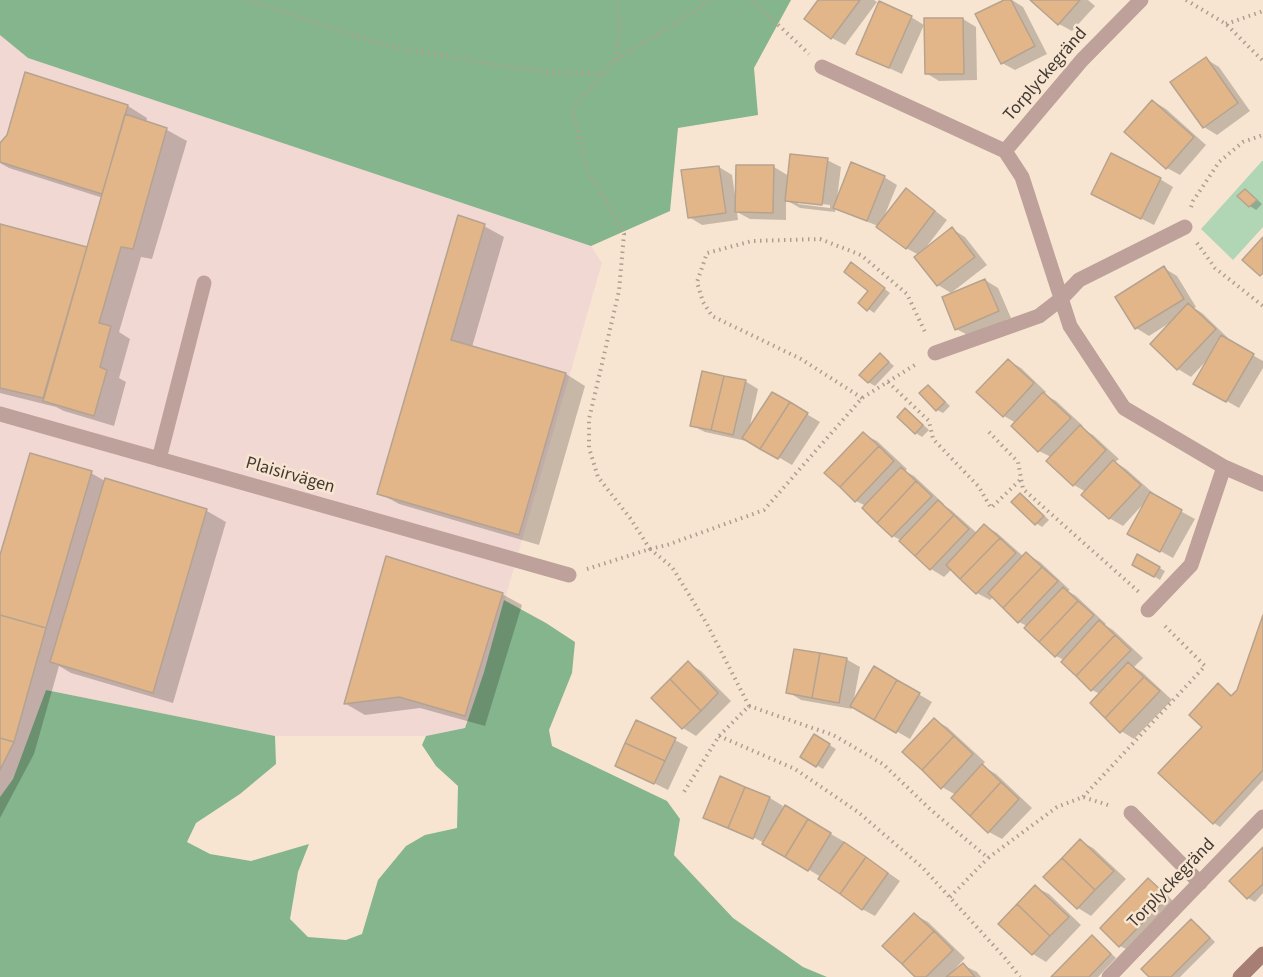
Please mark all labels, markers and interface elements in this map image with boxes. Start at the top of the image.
street label: Torplyckegränd [1000,24,1092,126]
street label: Plaisirvägen [243,453,337,499]
street label: Torplyckegränd [1124,835,1220,933]

